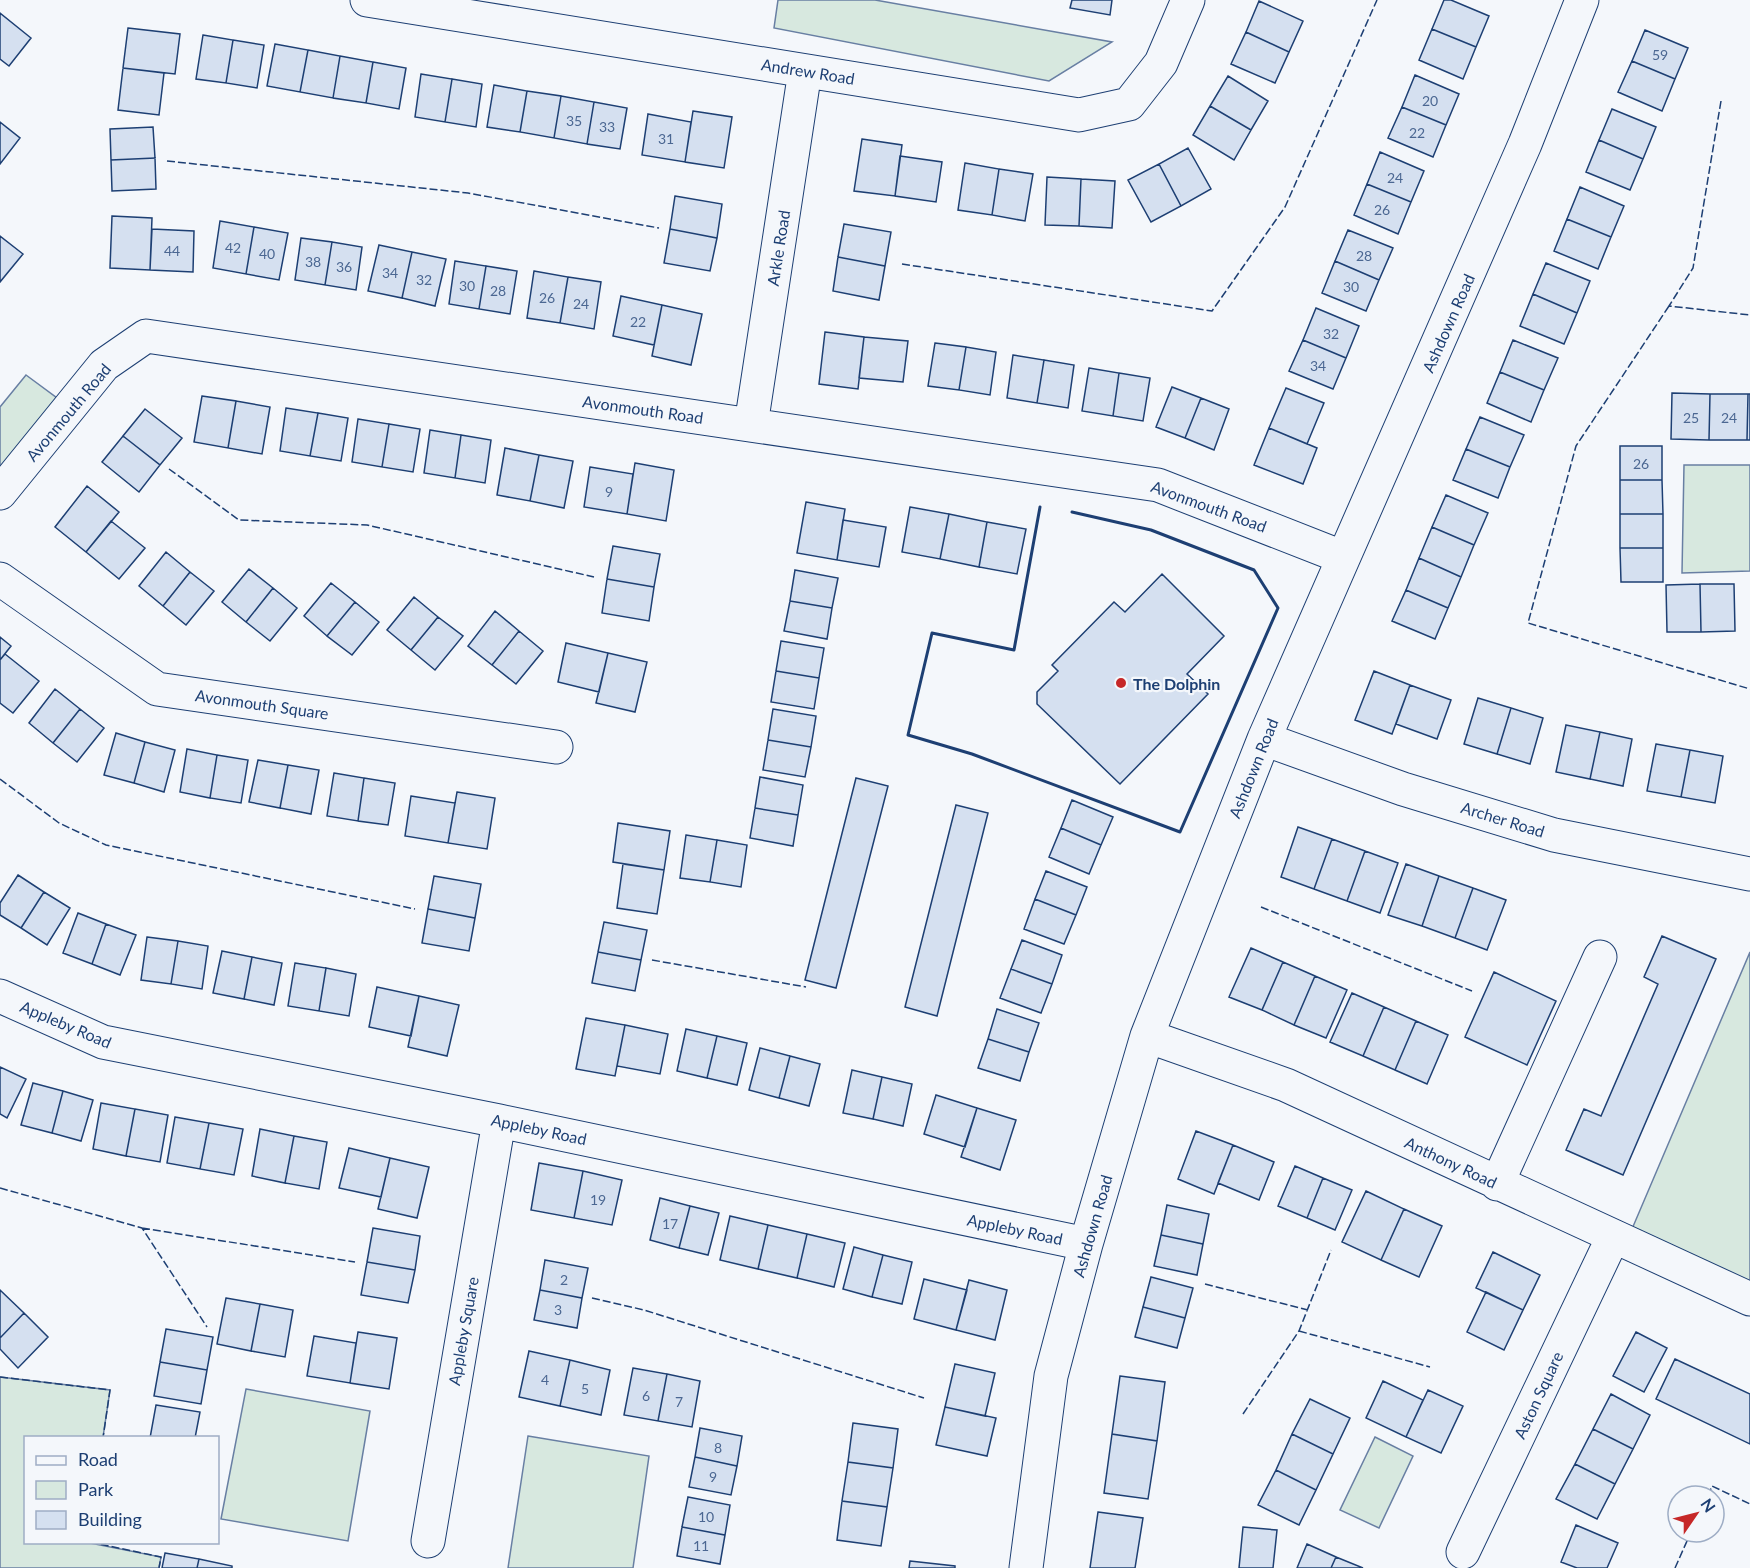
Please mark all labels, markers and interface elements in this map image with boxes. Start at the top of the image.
house number: 59 [1652,46,1668,63]
street label: Andrew Road [760,54,856,88]
house number: 20 [1422,92,1438,109]
house number: 35 [566,112,582,129]
house number: 33 [599,118,615,135]
house number: 22 [1409,124,1425,141]
house number: 31 [658,130,674,147]
house number: 24 [1387,169,1403,186]
house number: 26 [1374,201,1390,218]
street label: Arkle Road [763,209,793,287]
house number: 42 [225,239,241,256]
house number: 44 [164,242,180,259]
house number: 40 [259,245,275,262]
house number: 28 [1356,247,1372,264]
house number: 38 [305,253,321,270]
house number: 36 [336,258,352,275]
house number: 34 [382,264,398,281]
house number: 32 [416,271,432,288]
street label: Ashdown Road [1418,271,1478,375]
house number: 30 [459,277,475,294]
house number: 30 [1343,278,1359,295]
house number: 28 [490,282,506,299]
house number: 26 [539,289,555,306]
house number: 24 [573,295,589,312]
house number: 22 [630,313,646,330]
house number: 32 [1323,325,1339,342]
house number: 34 [1310,357,1326,374]
street label: Avonmouth Road [22,359,114,465]
street label: Avonmouth Road [581,391,705,427]
house number: 25 [1683,409,1699,426]
house number: 24 [1721,409,1737,426]
house number: 26 [1633,455,1649,472]
street label: Avonmouth Road [1149,476,1269,536]
house number: 9 [605,483,613,500]
place label: The Dolphin [1133,674,1220,693]
marker: The Dolphin [1114,676,1128,690]
street label: Avonmouth Square [194,685,330,723]
street label: Ashdown Road [1224,715,1282,821]
street label: Archer Road [1459,797,1547,841]
street label: Appleby Road [18,996,114,1052]
street label: Appleby Road [490,1110,588,1148]
street label: Anthony Road [1402,1132,1500,1192]
street label: Ashdown Road [1068,1173,1116,1279]
house number: 19 [590,1191,606,1208]
street label: Appleby Road [966,1210,1064,1248]
house number: 17 [662,1215,678,1232]
house number: 2 [560,1271,568,1288]
street label: Appleby Square [444,1275,482,1387]
house number: 3 [554,1301,562,1318]
street label: Aston Square [1510,1348,1566,1442]
house number: 4 [541,1371,549,1388]
house number: 5 [581,1380,589,1397]
house number: 6 [642,1387,650,1404]
house number: 7 [675,1393,683,1410]
legend [24,1436,219,1544]
house number: 8 [714,1439,722,1456]
text: Road [78,1448,118,1470]
house number: 9 [709,1468,717,1485]
text: Park [78,1478,114,1500]
north arrow [1666,1484,1726,1544]
text: N [1697,1495,1720,1516]
text: Building [78,1508,142,1530]
house number: 10 [698,1508,714,1525]
house number: 11 [693,1537,709,1554]

